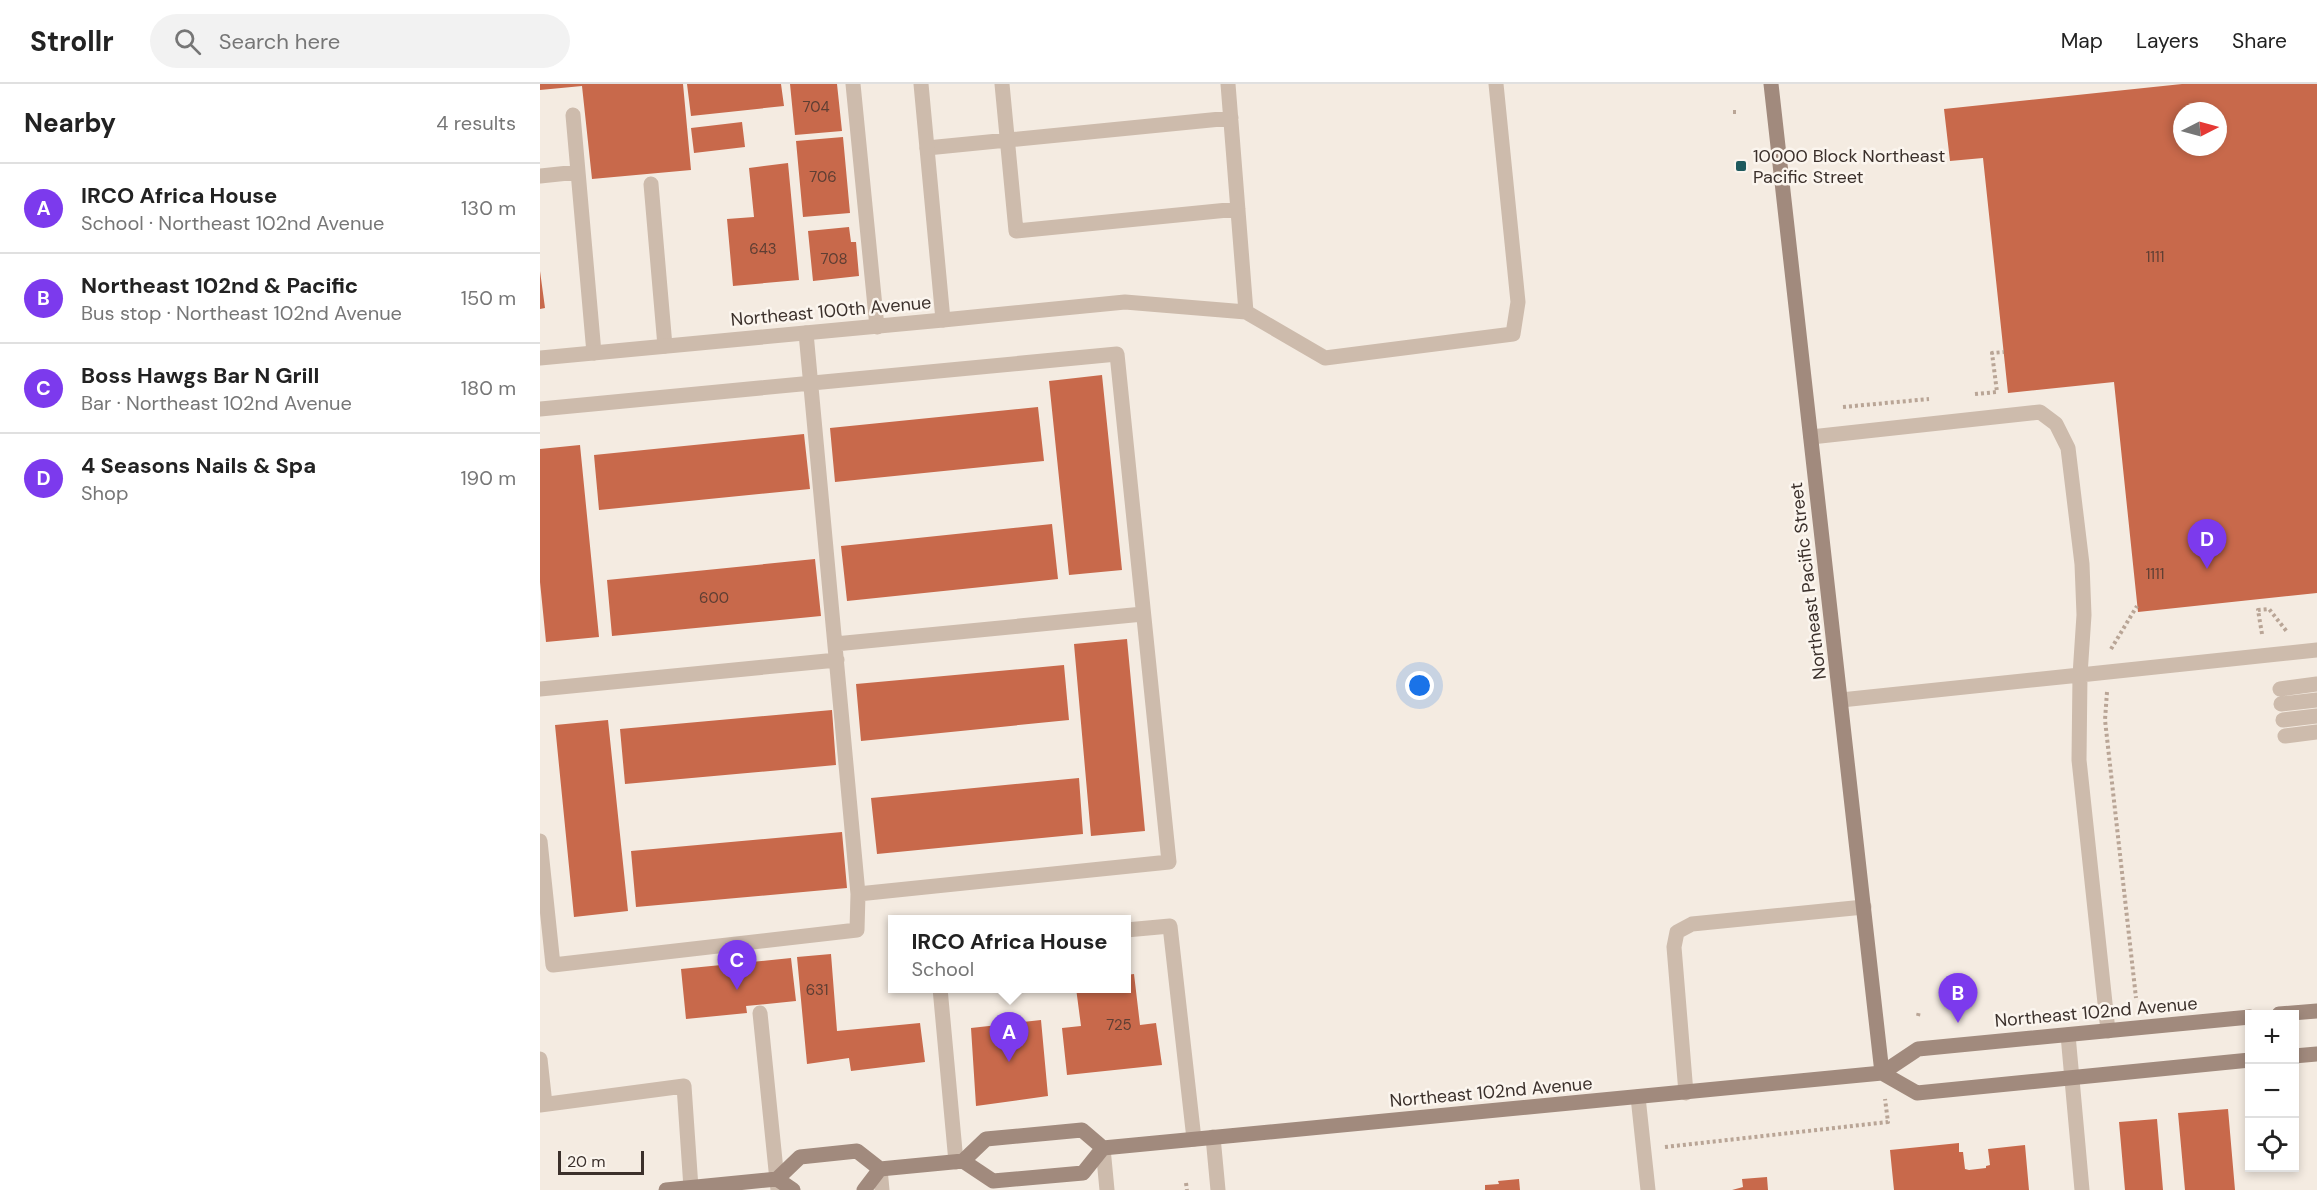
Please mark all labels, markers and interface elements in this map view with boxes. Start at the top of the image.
search box [150,14,570,68]
text: Strollr [30,23,114,60]
icon: search [171,25,204,58]
text: Search here [219,27,340,56]
text: Map [2061,27,2103,55]
text: Layers [2136,27,2199,55]
text: Share [2232,27,2287,55]
house number: 704 [802,97,830,117]
north arrow [2173,102,2227,156]
text: Nearby [24,106,116,140]
text: 4 results [436,110,516,136]
place label: 10000 Block Northeast Pacific Street [1753,144,1945,189]
marker: 10000 Block Northeast Pacific Street [1734,159,1748,173]
house number: 706 [809,167,837,187]
text: IRCO Africa House [81,181,277,210]
text: A [36,195,51,221]
text: 130 m [461,195,516,221]
text: School · Northeast 102nd Avenue [81,210,384,236]
house number: 643 [749,239,777,259]
house number: 1111 [2146,247,2164,267]
house number: 708 [820,249,848,269]
text: Northeast 102nd & Pacific [81,271,358,300]
text: B [37,285,50,311]
text: 150 m [461,285,516,311]
street label: Northeast 100th Avenue [730,290,932,332]
text: Bus stop · Northeast 102nd Avenue [81,300,402,326]
text: Boss Hawgs Bar N Grill [81,361,319,390]
text: C [36,375,51,401]
text: 180 m [461,375,516,401]
text: Bar · Northeast 102nd Avenue [81,390,352,416]
text: 4 Seasons Nails & Spa [81,451,316,480]
text: D [36,465,51,491]
text: 190 m [460,465,516,491]
text: Shop [81,480,128,506]
street label: Northeast Pacific Street [1784,481,1832,681]
pin: D [2188,520,2226,569]
house number: 1111 [2146,564,2164,584]
house number: 600 [699,588,729,608]
your location [1405,671,1434,700]
popup [888,915,1131,993]
text: IRCO Africa House [911,927,1108,956]
pin: C [718,940,756,990]
text: School [911,956,974,982]
pin: B [1938,974,1978,1023]
house number: 631 [806,980,828,1000]
street label: Northeast 102nd Avenue [1994,991,2198,1033]
map controls [2245,1010,2299,1172]
button: + [2245,1010,2299,1064]
pin: A [990,1012,1028,1062]
house number: 725 [1106,1015,1132,1035]
button: − [2245,1064,2299,1118]
street label: Northeast 102nd Avenue [1389,1071,1593,1113]
button: locate [2245,1118,2299,1172]
scale bar [558,1148,644,1176]
text: 20 m [567,1151,606,1172]

